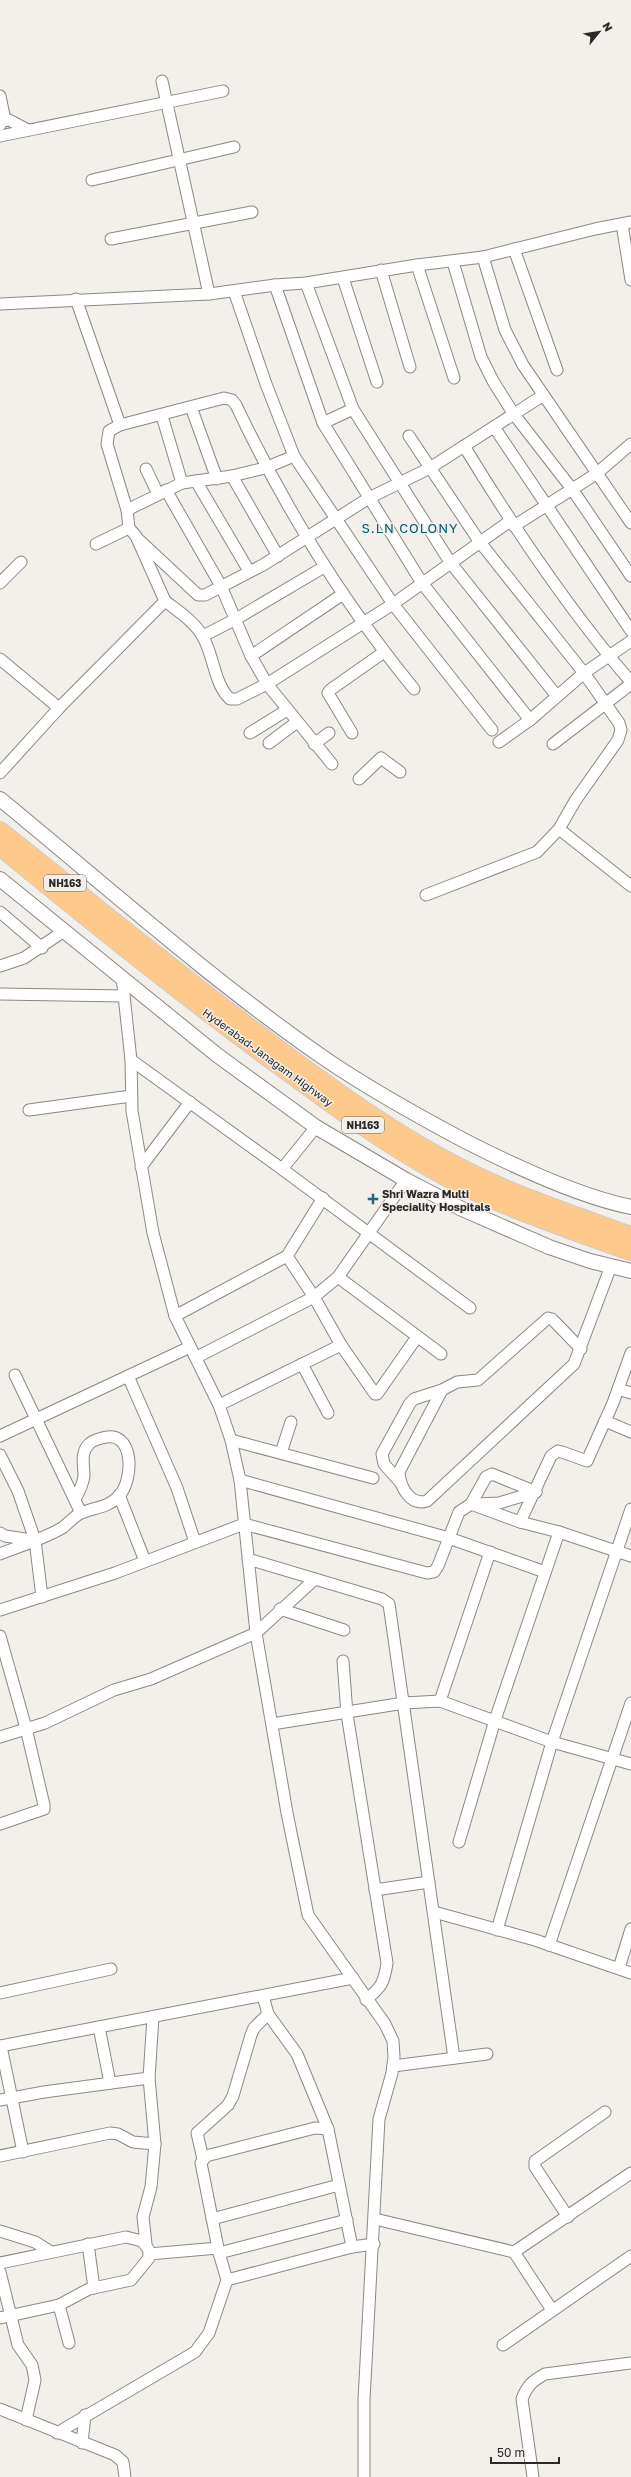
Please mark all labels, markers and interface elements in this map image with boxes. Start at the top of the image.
north arrow [579,12,619,52]
text: N [600,20,616,34]
district label: S.LN COLONY [362,520,458,536]
road number: NH163 [44,875,86,891]
street label: Hyderabad-Janagam Highway [200,1005,336,1109]
road number: NH163 [342,1117,384,1133]
place label: Shri Wazra Multi Speciality Hospitals [382,1187,490,1213]
marker: Shri Wazra Multi Speciality Hospitals [367,1193,379,1205]
scale bar [491,2439,559,2465]
text: 50 m [497,2445,525,2460]

